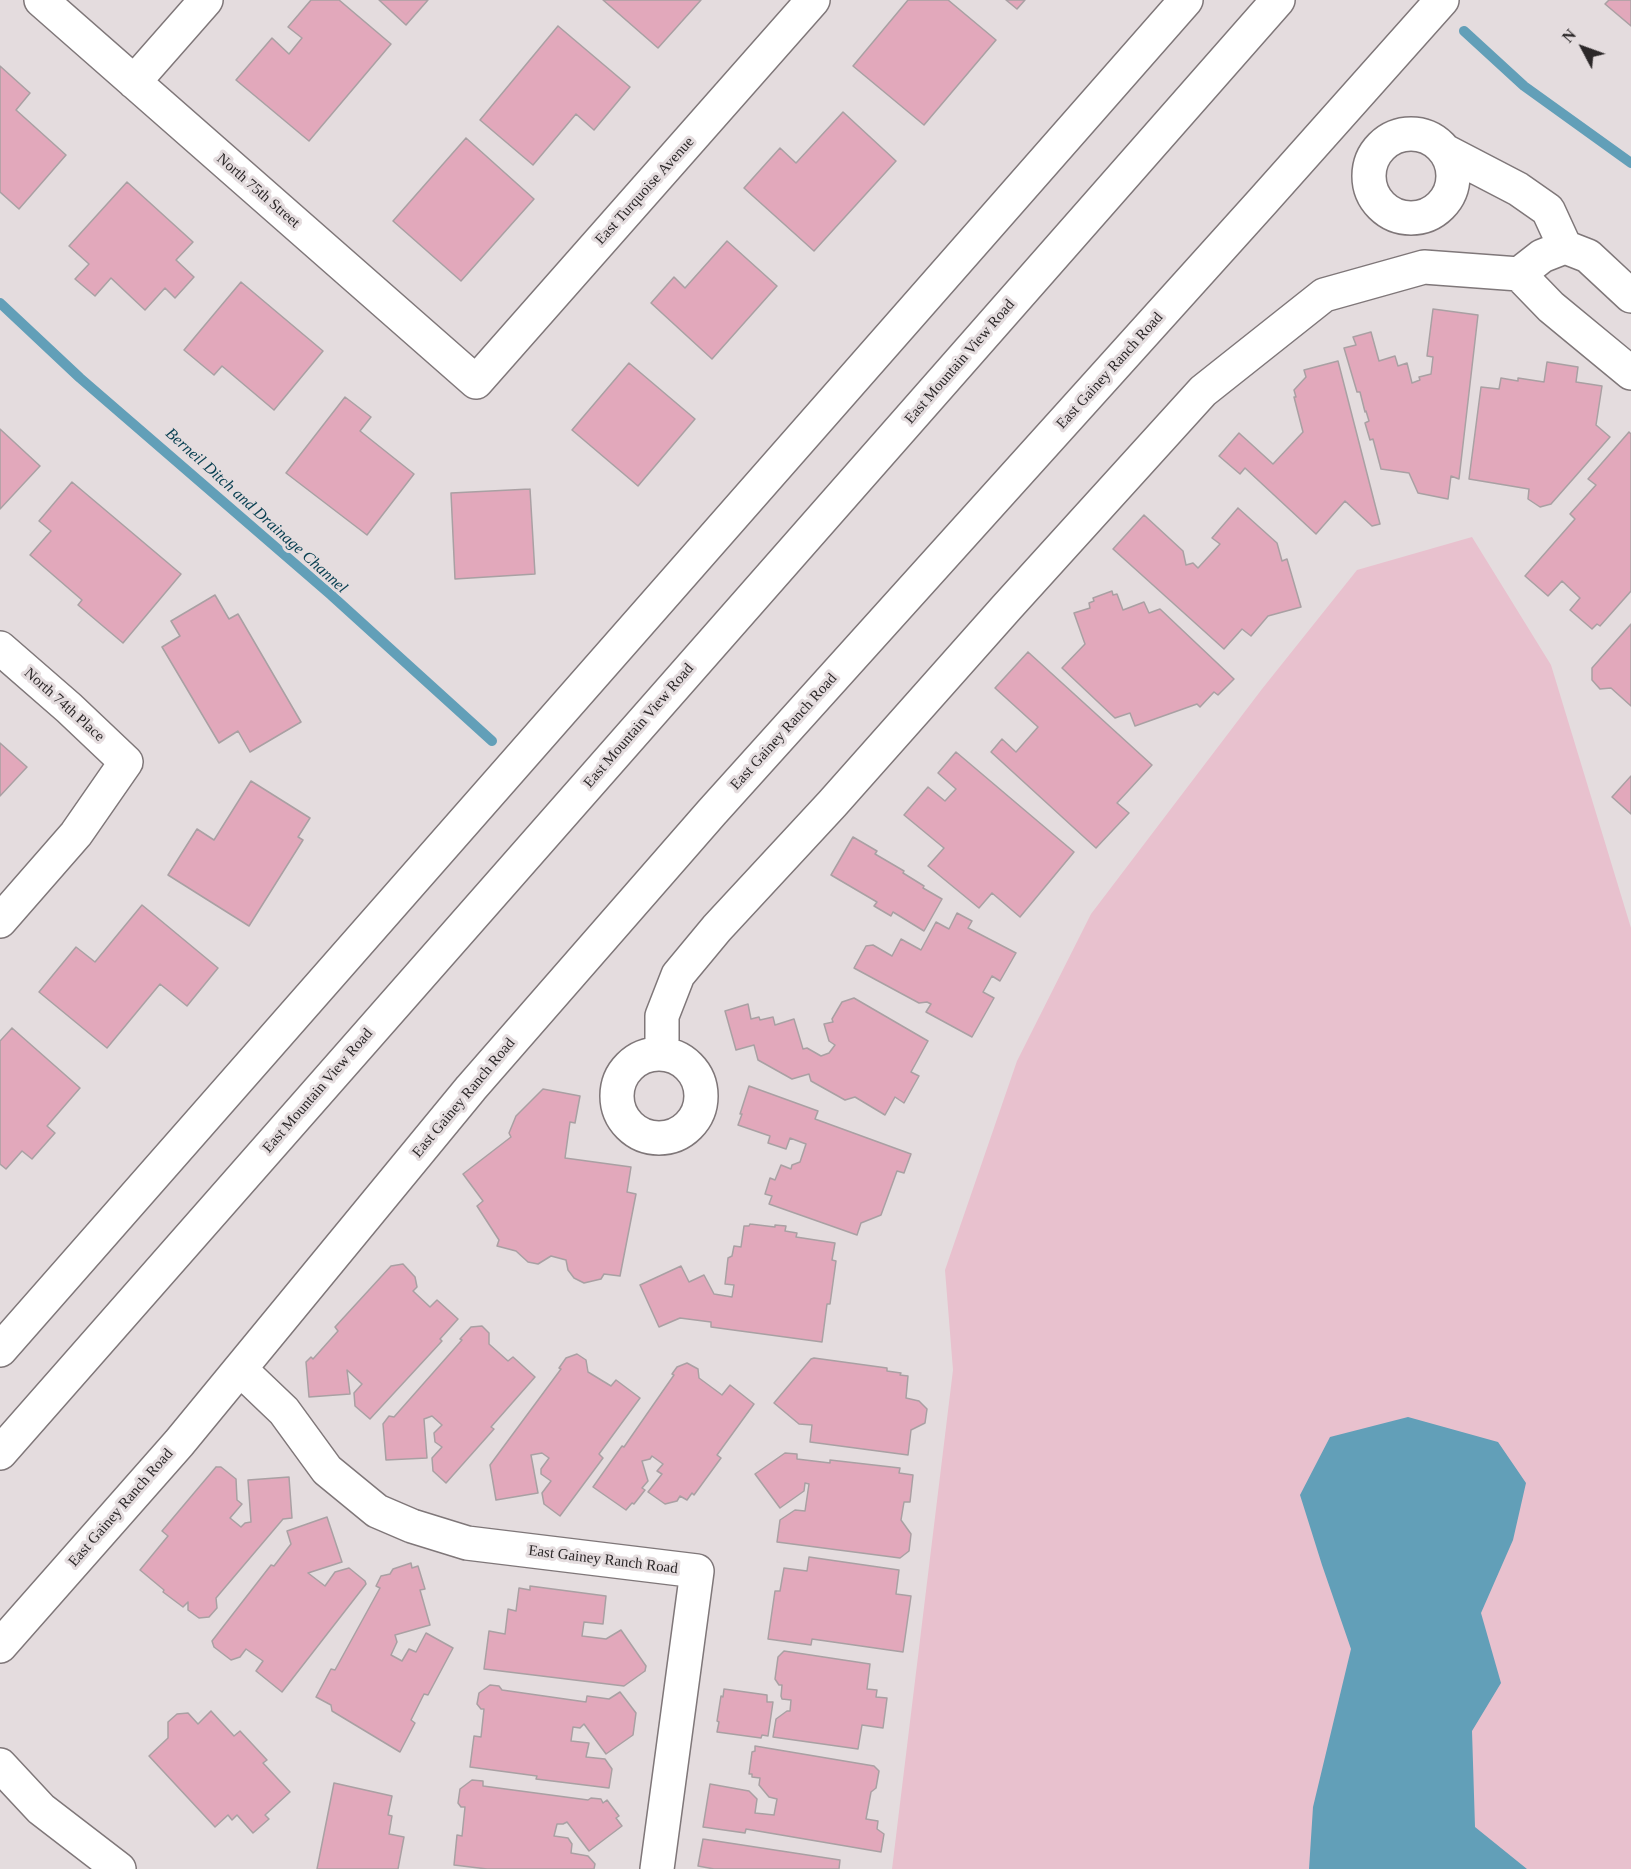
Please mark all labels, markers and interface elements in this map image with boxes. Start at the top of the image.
north arrow [1553,18,1613,78]
text: N [1559,26,1579,46]
street label: East Turquoise Avenue [592,133,698,249]
street label: North 75th Street [213,150,303,232]
street label: East Mountain View Road [901,296,1019,428]
street label: East Gainey Ranch Road [1053,309,1167,433]
water label: Berneil Ditch and Drainage Channel [161,424,351,598]
street label: East Mountain View Road [580,660,698,792]
street label: North 74th Place [20,664,108,746]
street label: East Gainey Ranch Road [727,670,841,794]
street label: East Mountain View Road [259,1025,377,1157]
street label: East Gainey Ranch Road [409,1035,519,1161]
street label: East Gainey Ranch Road [65,1445,177,1571]
street label: East Gainey Ranch Road [527,1542,679,1578]

